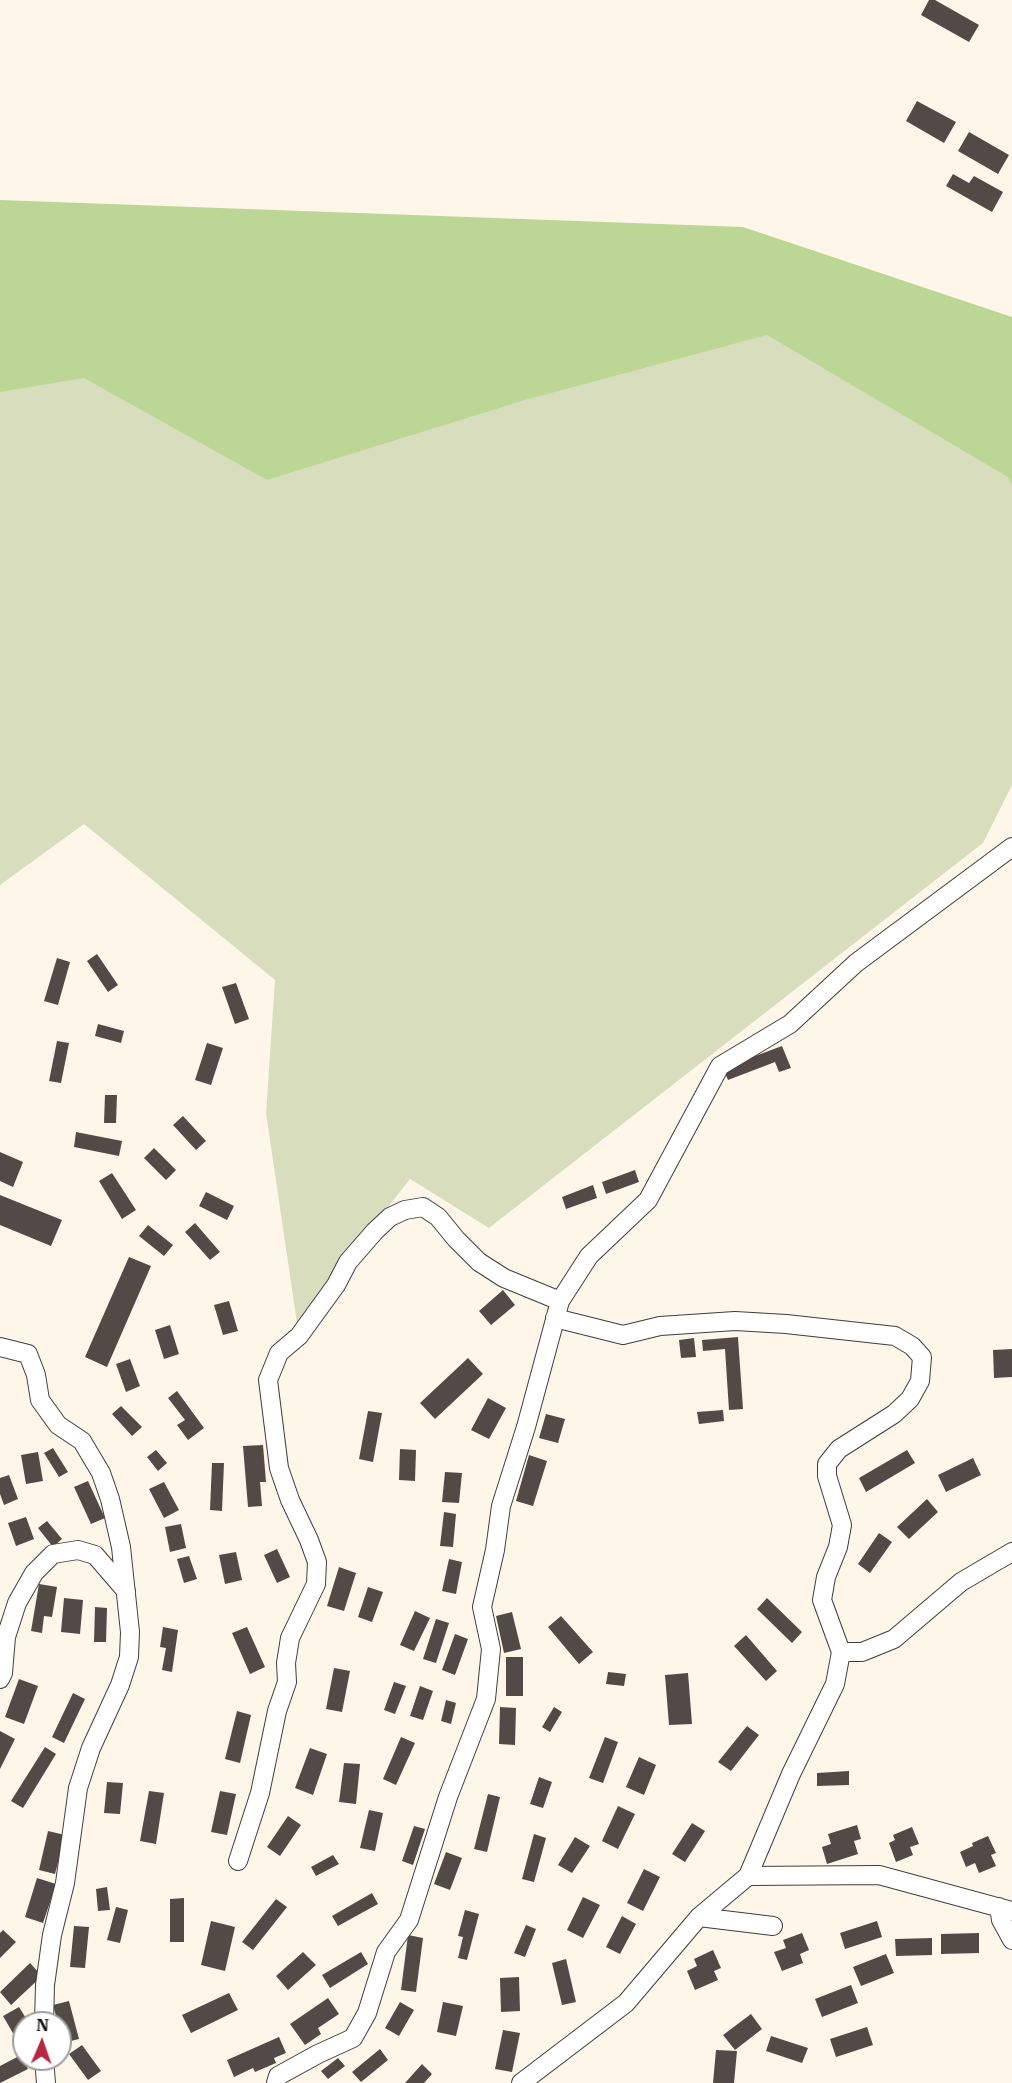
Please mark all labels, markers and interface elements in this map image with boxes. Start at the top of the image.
north arrow [12,2011,72,2071]
text: N [36,2015,49,2035]

